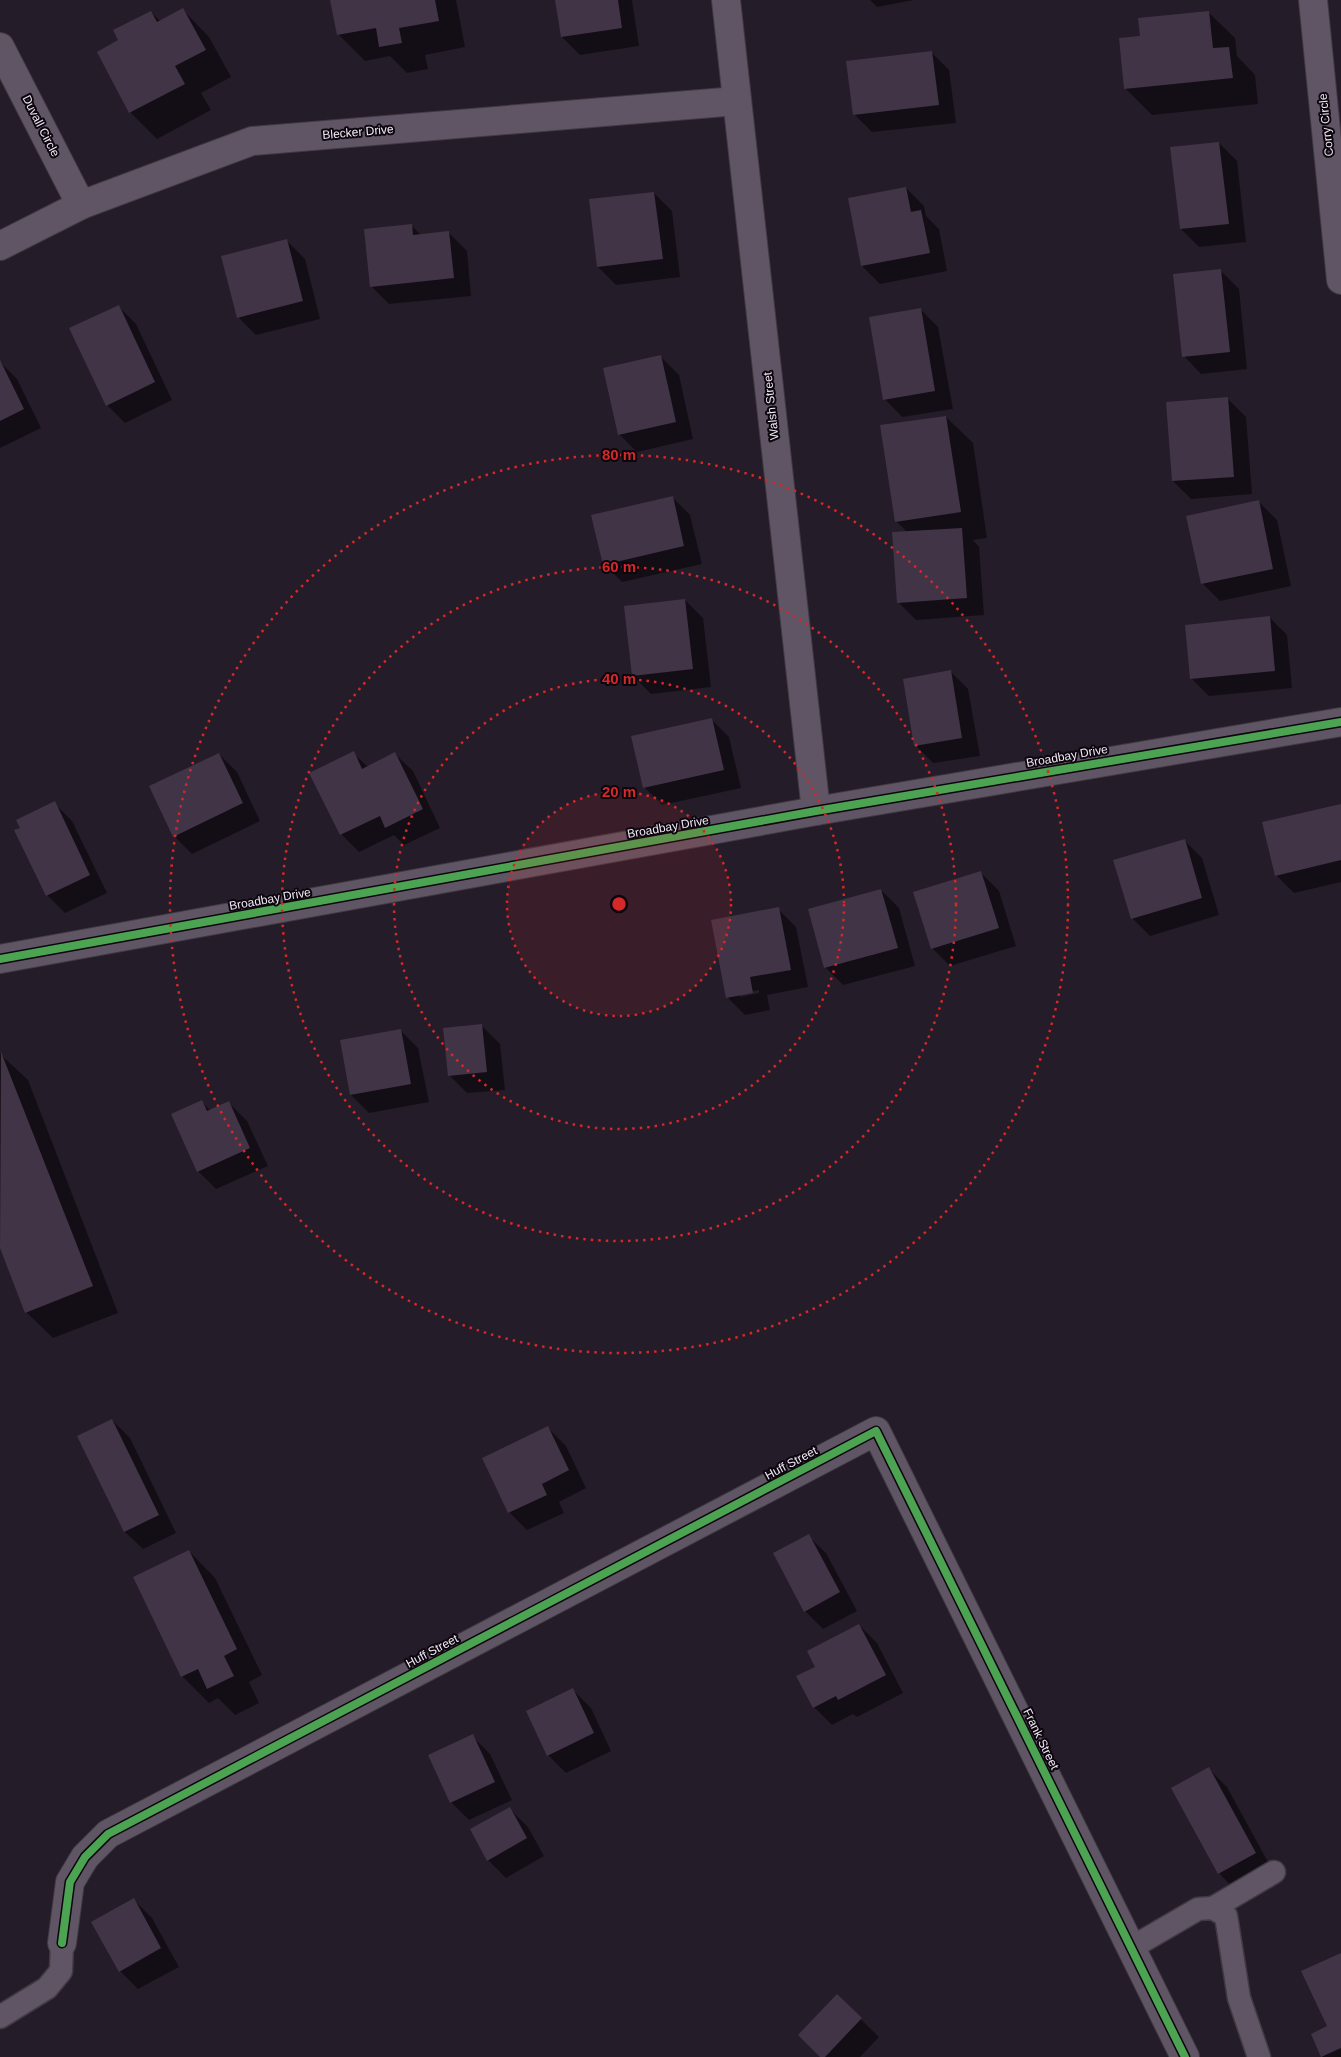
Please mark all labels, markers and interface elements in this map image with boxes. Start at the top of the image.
street label: Corry Circle [1316,92,1336,157]
street label: Duvall Circle [19,93,63,159]
street label: Blecker Drive [322,122,394,142]
street label: Walsh Street [760,371,782,441]
text: 80 m [602,446,636,463]
text: 60 m [602,558,636,575]
text: 40 m [602,670,636,687]
street label: Broadbay Drive [1025,742,1109,770]
text: 20 m [602,783,636,800]
street label: Broadbay Drive [626,813,710,841]
street label: Broadbay Drive [228,885,312,913]
centre of rings [610,895,628,913]
street label: Huff Street [762,1443,820,1483]
street label: Huff Street [403,1631,461,1671]
street label: Frank Street [1020,1706,1062,1772]

